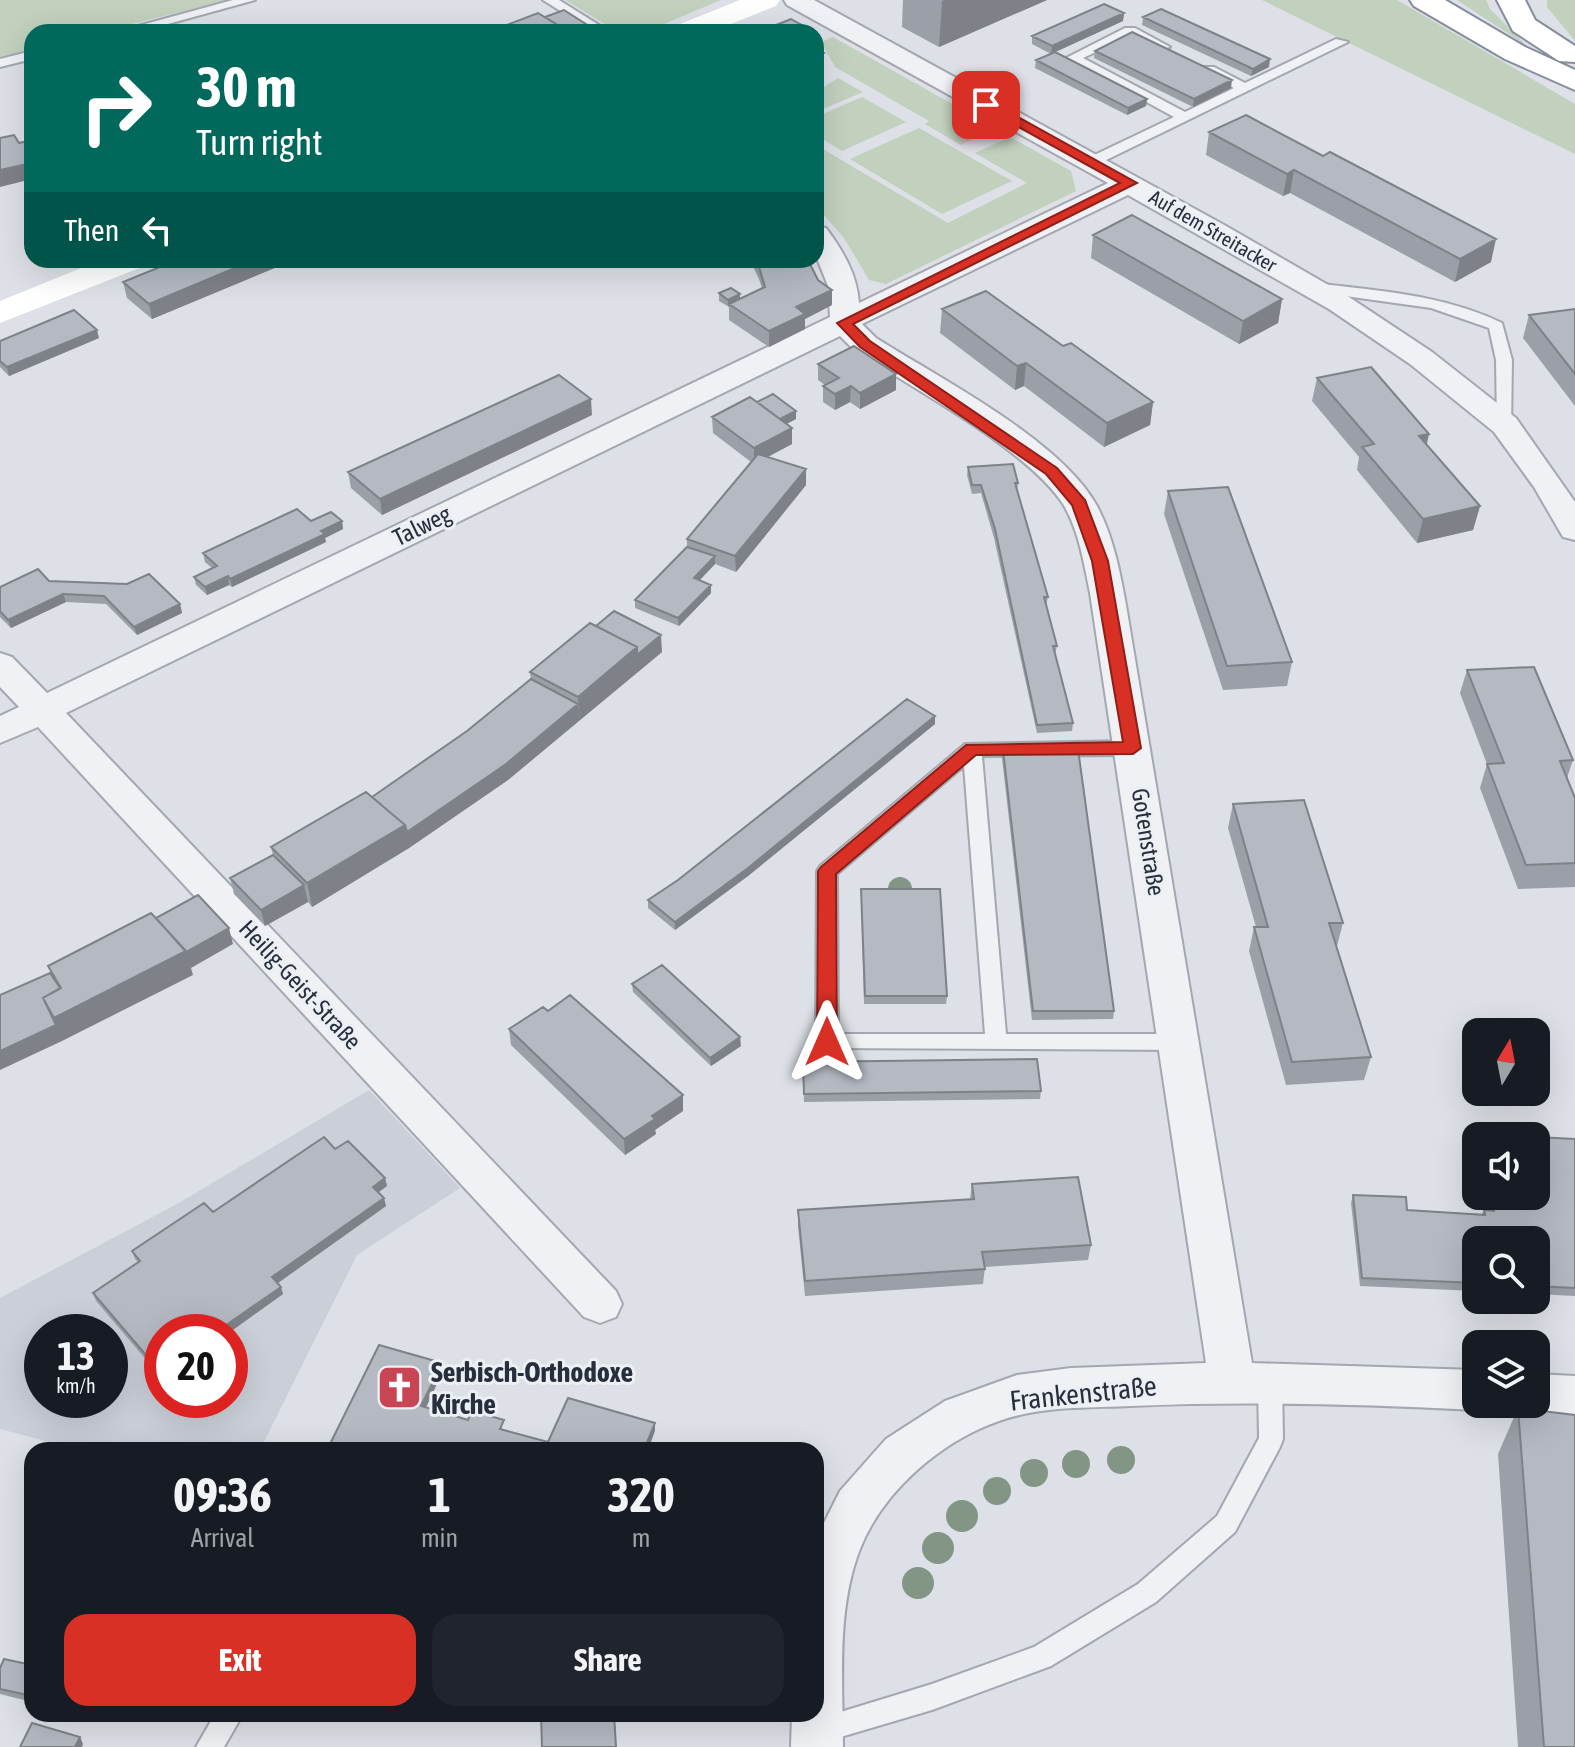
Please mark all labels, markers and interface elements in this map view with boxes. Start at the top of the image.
text: 30 m [196,55,297,119]
icon: right [64,56,168,160]
pin [952,71,1020,139]
icon: arrive [964,83,1008,127]
text: Turn right [196,121,323,163]
street label: Auf dem Streitacker [1146,185,1282,277]
icon: left [135,208,179,252]
text: Then [64,213,119,247]
street label: Talweg [388,500,456,551]
street label: Gotenstraße [1127,786,1170,898]
street label: Heilig-Geist-Straße [234,915,367,1055]
position arrow [785,1000,869,1084]
north arrow [1462,1018,1550,1106]
map controls [1462,1018,1550,1418]
button: sound [1462,1122,1550,1210]
button: search [1462,1226,1550,1314]
speed limit sign: 20 [144,1314,248,1418]
button: layers [1462,1330,1550,1418]
text: 13 [57,1333,95,1378]
place label: Serbisch-Orthodoxe Kirche [431,1356,633,1420]
church icon: Serbisch-Orthodoxe Kirche [376,1364,424,1412]
street label: Frankenstraße [1008,1369,1158,1417]
text: km/h [56,1374,96,1397]
text: 09:36 [173,1467,272,1522]
text: 1 [428,1467,451,1522]
text: 320 [607,1467,675,1522]
text: Arrival [191,1523,254,1553]
text: min [421,1523,458,1553]
text: m [632,1523,650,1553]
button: Exit [64,1614,416,1706]
button: Share [432,1614,784,1706]

